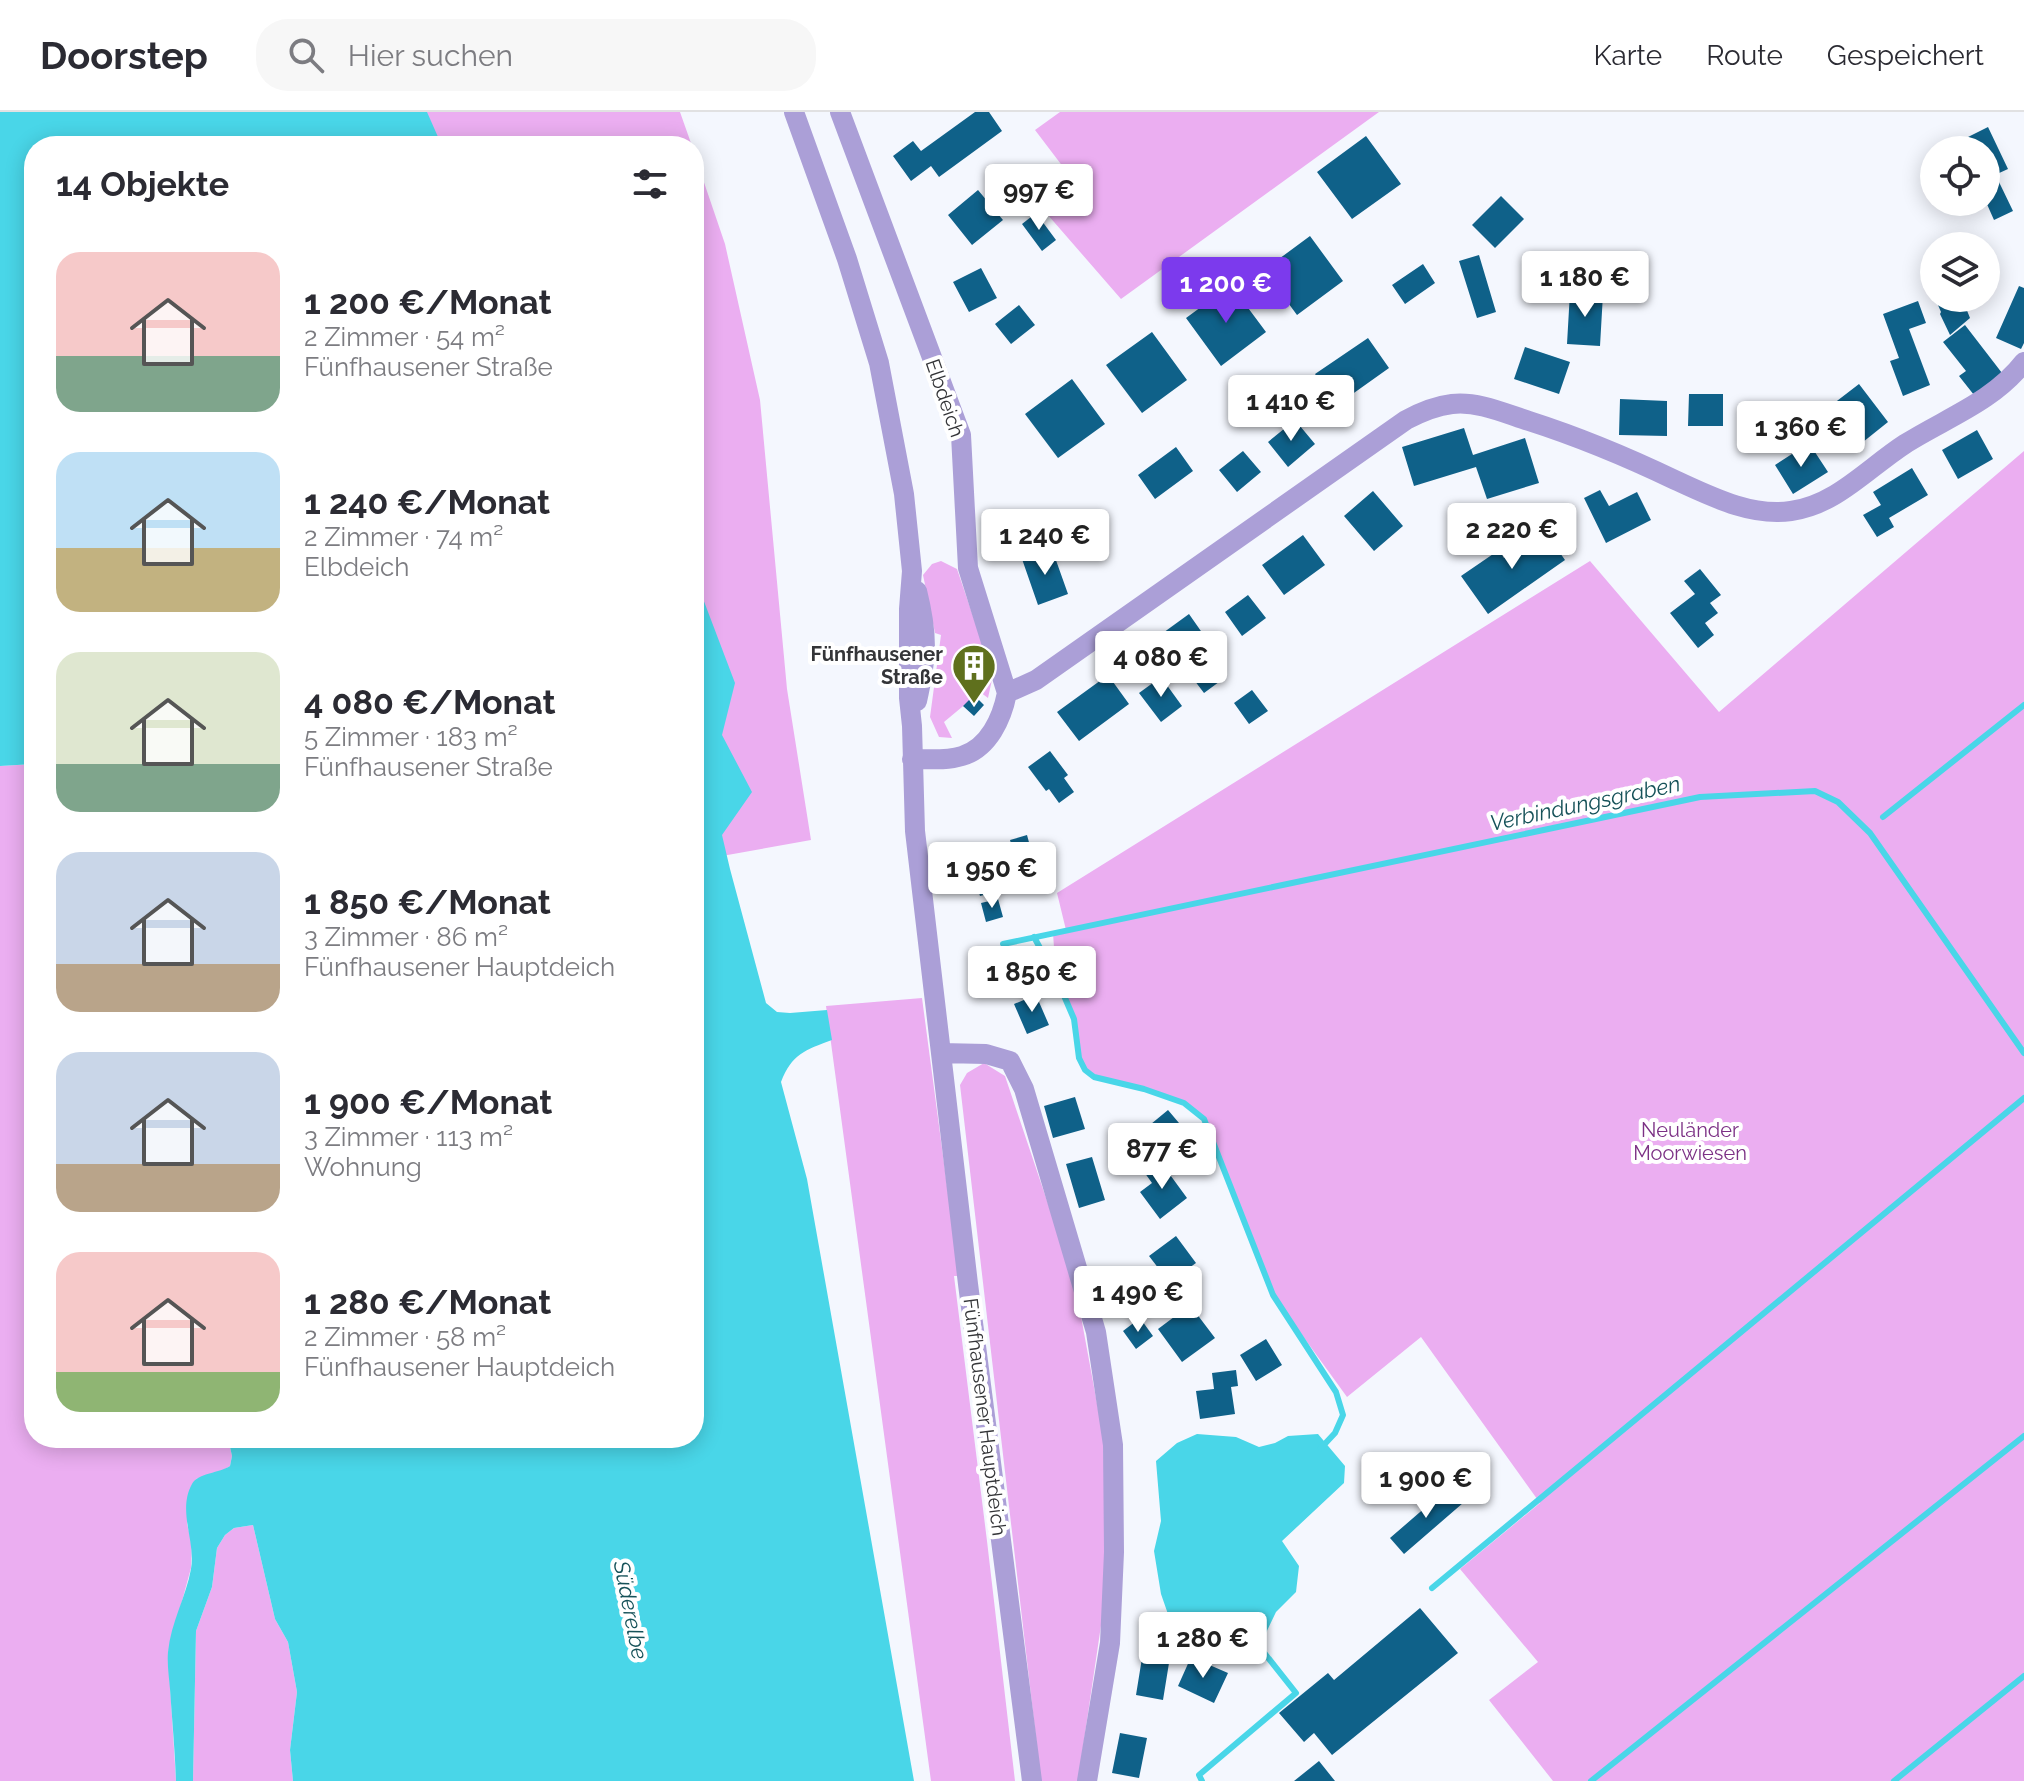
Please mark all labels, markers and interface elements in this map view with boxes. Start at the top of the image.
search box [256,19,816,91]
text: Doorstep [40,33,208,78]
icon: search [284,33,328,77]
text: Hier suchen [348,38,513,73]
text: Karte [1593,39,1662,72]
text: Route [1706,39,1783,72]
text: Gespeichert [1827,39,1984,72]
map controls [1920,136,2000,312]
button: locate [1920,136,2000,216]
icon: filters [628,162,672,206]
text: 14 Objekte [56,164,229,204]
pin: 997 € [983,164,1095,232]
text: 997 € [1003,175,1075,205]
button: layers [1920,232,2000,312]
pin: 1 180 € [1511,251,1659,319]
pin: 1 200 € [1152,257,1300,325]
text: 1 180 € [1540,262,1630,292]
text: 1 200 € [1180,268,1272,298]
text: 1 200 €/Monat [304,282,552,322]
icon: home [120,284,216,380]
text: 2 Zimmer · 54 m² [304,322,505,352]
text: Fünfhausener Straße [304,352,553,382]
street label: Elbdeich [920,356,970,440]
pin: 1 410 € [1217,375,1365,443]
text: 1 410 € [1246,386,1336,416]
pin: 1 360 € [1727,401,1875,469]
text: 1 360 € [1755,412,1847,442]
text: 1 240 €/Monat [304,482,550,522]
icon: home [120,484,216,580]
pin: 2 220 € [1438,503,1586,571]
pin: 1 240 € [971,509,1119,577]
text: 2 220 € [1465,514,1559,544]
text: 1 240 € [999,520,1091,550]
text: 2 Zimmer · 74 m² [304,522,503,552]
text: Elbdeich [304,552,409,582]
pin: 4 080 € [1087,631,1235,699]
place label: Fünfhausener Straße [811,642,943,689]
building icon: Fünfhausener Straße [950,642,998,705]
text: 4 080 € [1113,642,1209,672]
text: 4 080 €/Monat [304,682,556,722]
icon: home [120,684,216,780]
text: 5 Zimmer · 183 m² [304,722,518,752]
text: Fünfhausener Straße [304,752,553,782]
water label: Verbindungsgraben [1487,770,1683,836]
pin: 1 950 € [918,842,1066,910]
text: 1 950 € [946,853,1038,883]
text: 1 850 €/Monat [304,882,551,922]
icon: home [120,884,216,980]
text: 3 Zimmer · 86 m² [304,922,508,952]
pin: 1 850 € [958,946,1106,1014]
text: Fünfhausener Hauptdeich [304,952,615,982]
text: 1 850 € [986,957,1078,987]
text: 1 900 €/Monat [304,1082,552,1122]
icon: home [120,1084,216,1180]
park label: Neuländer Moorwiesen [1633,1118,1747,1165]
text: 3 Zimmer · 113 m² [304,1122,513,1152]
pin: 877 € [1106,1123,1218,1191]
text: 877 € [1126,1134,1198,1164]
text: Wohnung [304,1152,422,1182]
pin: 1 490 € [1064,1266,1212,1334]
text: 1 490 € [1092,1277,1184,1307]
text: 1 280 €/Monat [304,1282,551,1322]
icon: home [120,1284,216,1380]
street label: Fünfhausener Hauptdeich [959,1297,1011,1537]
text: 2 Zimmer · 58 m² [304,1322,506,1352]
text: Fünfhausener Hauptdeich [304,1352,615,1382]
pin: 1 900 € [1352,1452,1500,1520]
text: 1 900 € [1379,1463,1473,1493]
water label: Süderelbe [609,1558,653,1662]
pin: 1 280 € [1129,1612,1277,1680]
text: 1 280 € [1157,1623,1249,1653]

